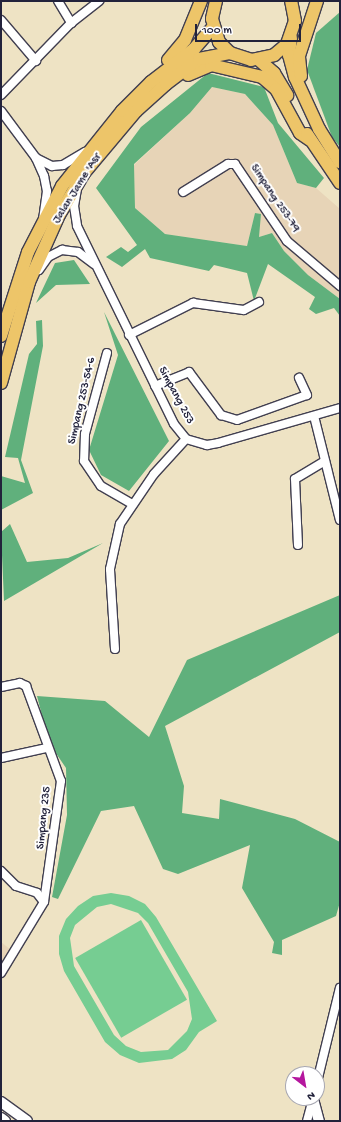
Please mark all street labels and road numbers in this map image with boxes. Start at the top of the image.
street label: Jalan Jame 'Asr [51,151,105,227]
street label: Simpang 253-79 [246,162,302,236]
street label: Simpang 253-54-6 [66,356,100,446]
street label: Simpang 253 [154,365,196,427]
street label: Simpang 235 [35,786,55,850]

